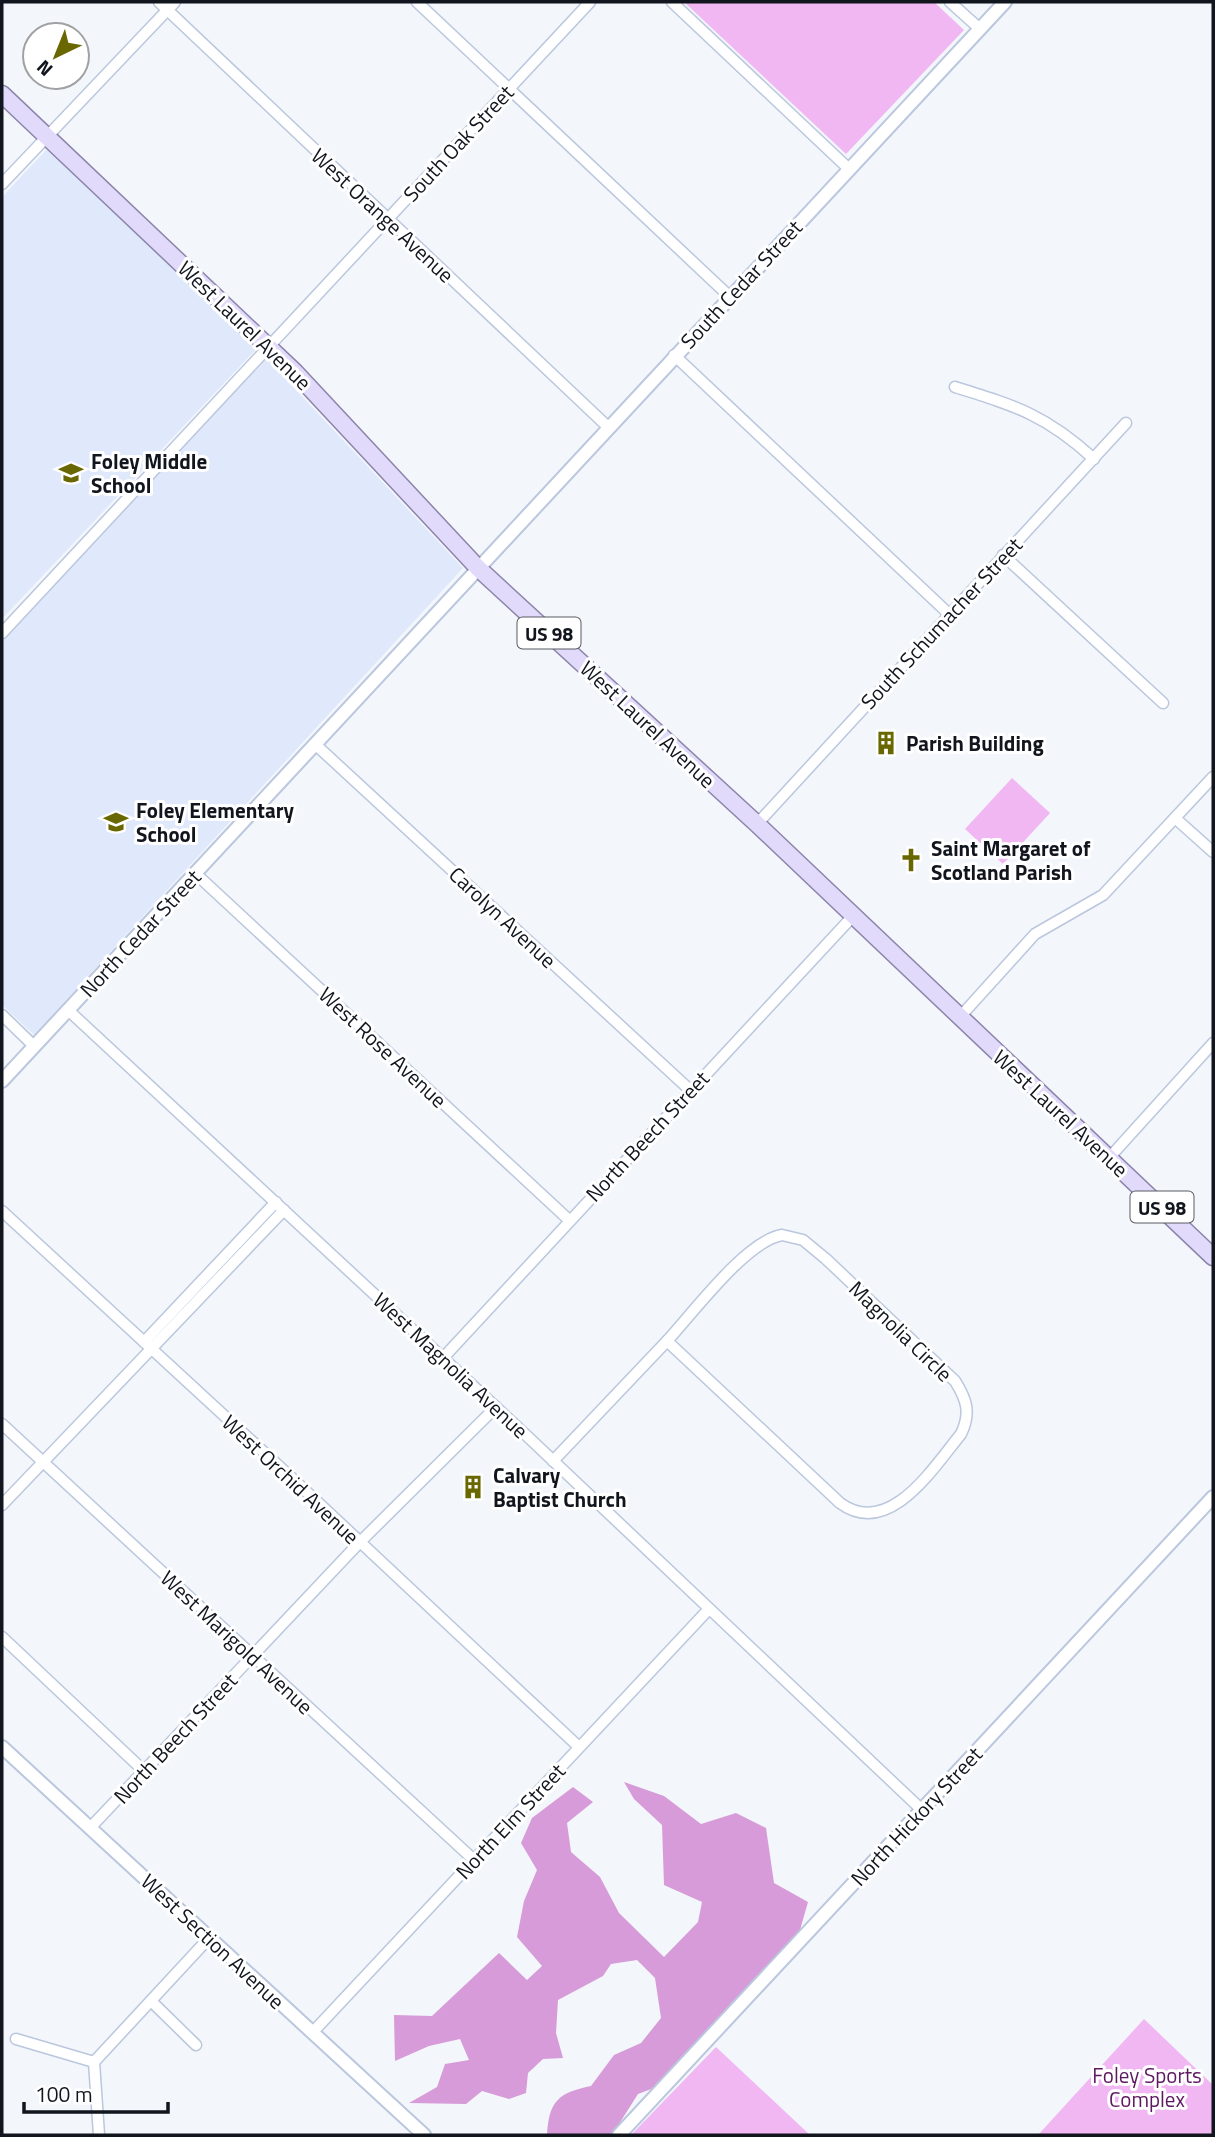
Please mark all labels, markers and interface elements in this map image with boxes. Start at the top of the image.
north arrow [21,21,91,91]
text: N [29,54,59,84]
street label: South Oak Street [395,77,521,209]
street label: West Orange Avenue [304,140,462,290]
street label: South Cedar Street [673,212,810,356]
street label: West Laurel Avenue [171,253,319,397]
place label: Foley Middle School [91,445,207,501]
school or university icon: Foley Middle School [57,459,85,487]
street label: South Schumacher Street [853,529,1030,716]
road number: US 98 [518,618,580,648]
street label: West Laurel Avenue [573,653,723,795]
place label: Parish Building [906,727,1044,759]
building icon: Parish Building [872,729,900,757]
place label: Foley Elementary School [136,794,294,850]
school or university icon: Foley Elementary School [102,808,130,836]
place label: Saint Margaret of Scotland Parish [931,832,1091,888]
church icon: Saint Margaret of Scotland Parish [897,846,925,874]
street label: Carolyn Avenue [442,859,564,975]
street label: North Cedar Street [72,861,208,1004]
street label: West Rose Avenue [312,979,454,1115]
street label: West Laurel Avenue [986,1042,1136,1184]
street label: North Beech Street [578,1063,717,1209]
road number: US 98 [1130,1191,1194,1222]
street label: Magnolia Circle [842,1273,960,1389]
street label: West Magnolia Avenue [366,1284,536,1446]
street label: West Orchid Avenue [215,1407,367,1551]
place label: Calvary Baptist Church [493,1459,627,1515]
building icon: Calvary Baptist Church [459,1473,487,1501]
street label: West Marigold Avenue [153,1563,321,1721]
street label: North Beech Street [106,1665,245,1811]
street label: North Hickory Street [843,1739,990,1893]
street label: North Elm Street [448,1755,573,1886]
street label: West Section Avenue [134,1866,292,2016]
park label: Foley Sports Complex [1092,2059,1202,2115]
scale bar [24,2070,168,2114]
text: 100 m [35,2078,92,2110]

